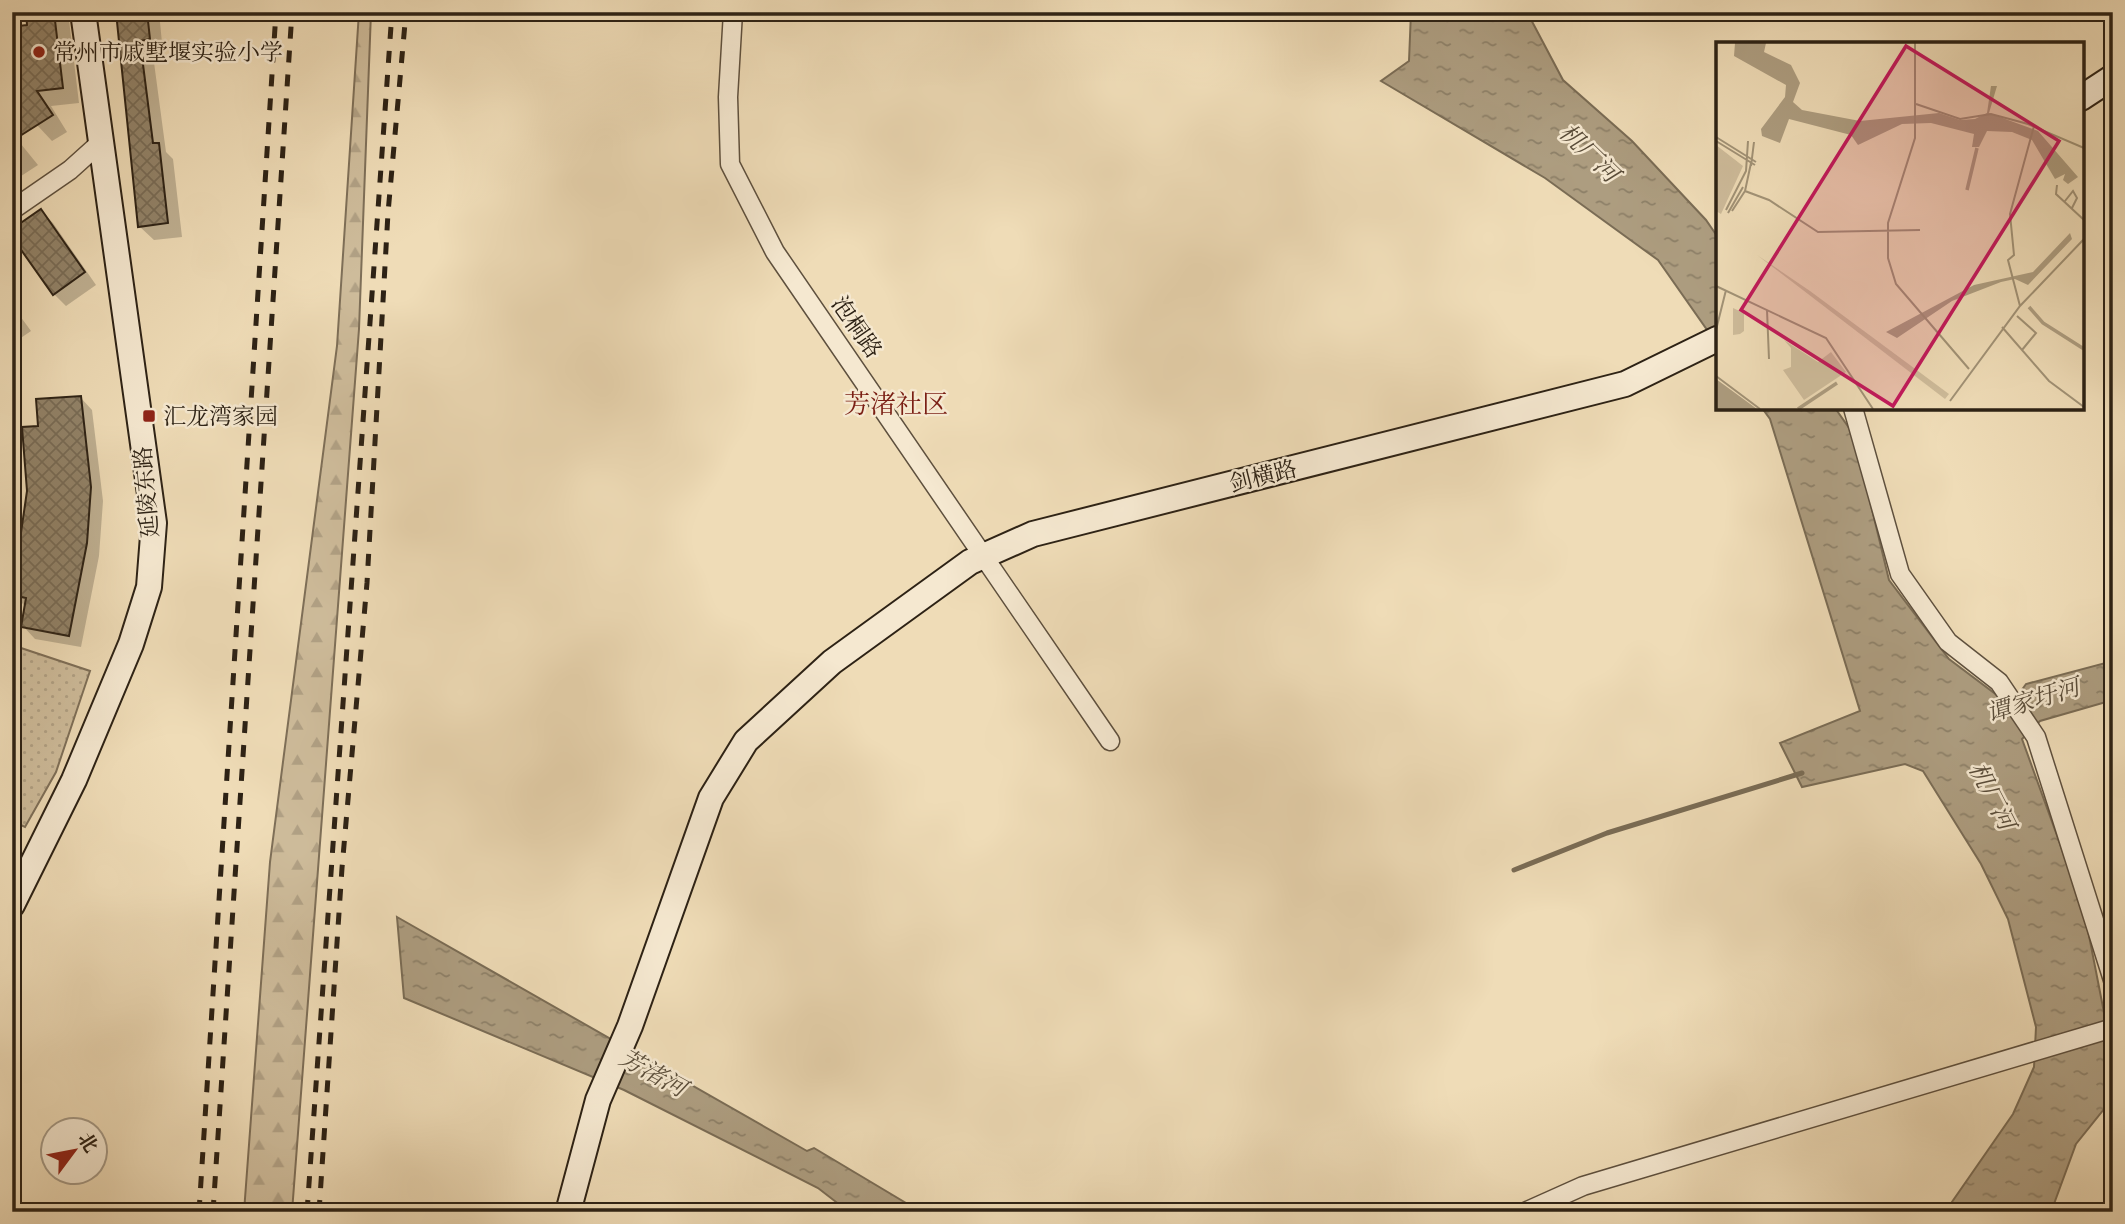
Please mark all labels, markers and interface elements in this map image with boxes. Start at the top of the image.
place label: 常州市戚墅堰实验小学 [53,39,283,66]
inset map [1716,42,2083,410]
marker: 常州市戚墅堰实验小学 [31,44,47,60]
water label: 机厂河 [1553,118,1627,191]
street label: 泡桐路 [826,291,887,363]
district label: 芳渚社区 [844,389,948,420]
place label: 汇龙湾家园 [163,403,278,430]
marker: 汇龙湾家园 [141,408,157,424]
street label: 延陵东路 [129,445,164,539]
street label: 剑横路 [1226,455,1300,498]
water label: 谭家圩河 [1983,671,2087,727]
water label: 机厂河 [1963,758,2023,838]
water label: 芳渚河 [615,1043,695,1105]
north arrow [38,1116,108,1186]
text: 北 [73,1129,102,1156]

